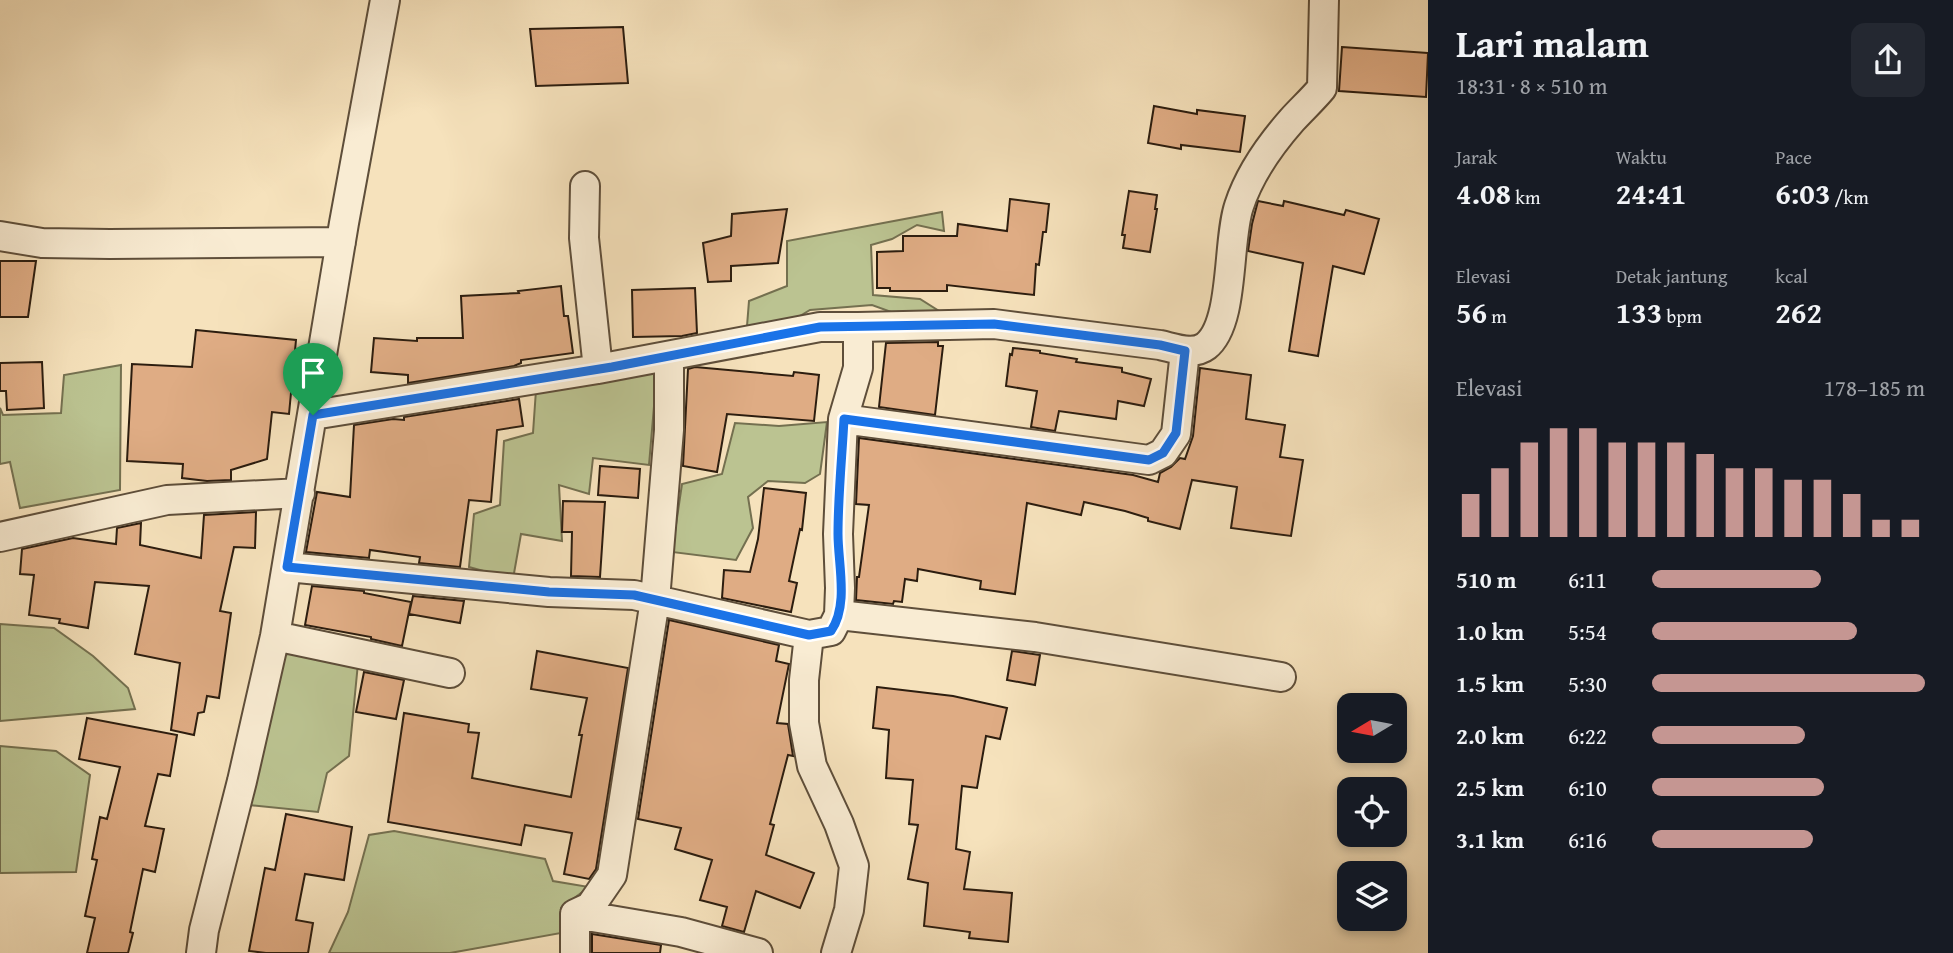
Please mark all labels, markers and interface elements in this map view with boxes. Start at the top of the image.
text: Lari malam [1456,15,1649,71]
button: share [1851,23,1925,97]
text: 18:31 · 8 × 510 m [1456,69,1608,102]
text: Jarak [1456,143,1497,171]
text: Waktu [1616,143,1667,171]
text: Pace [1775,143,1812,171]
text: 4.08 [1456,171,1511,215]
text: 24:41 [1616,171,1686,215]
text: 6:03 [1775,171,1830,215]
text: km [1511,183,1540,211]
text: /km [1830,183,1869,211]
text: Elevasi [1456,262,1511,290]
text: Detak jantung [1616,262,1728,290]
text: kcal [1775,262,1808,290]
text: 56 [1456,290,1487,334]
text: 133 [1616,290,1662,334]
text: 262 [1775,290,1822,334]
text: m [1487,302,1507,330]
text: bpm [1662,302,1702,330]
pin [283,343,343,415]
icon: arrive [294,354,332,392]
text: Elevasi [1456,371,1522,404]
text: 178–185 m [1824,371,1925,404]
text: 510 m [1456,563,1517,596]
text: 6:11 [1568,563,1607,596]
text: 1.0 km [1456,615,1524,648]
text: 5:54 [1568,615,1607,648]
text: 1.5 km [1456,667,1524,700]
text: 5:30 [1568,667,1607,700]
north arrow [1337,693,1407,763]
map controls [1337,693,1407,931]
text: 2.0 km [1456,719,1524,752]
text: 6:22 [1568,719,1607,752]
text: 2.5 km [1456,771,1524,804]
text: 6:10 [1568,771,1607,804]
button: locate [1337,777,1407,847]
text: 3.1 km [1456,823,1524,856]
text: 6:16 [1568,823,1607,856]
button: layers [1337,861,1407,931]

